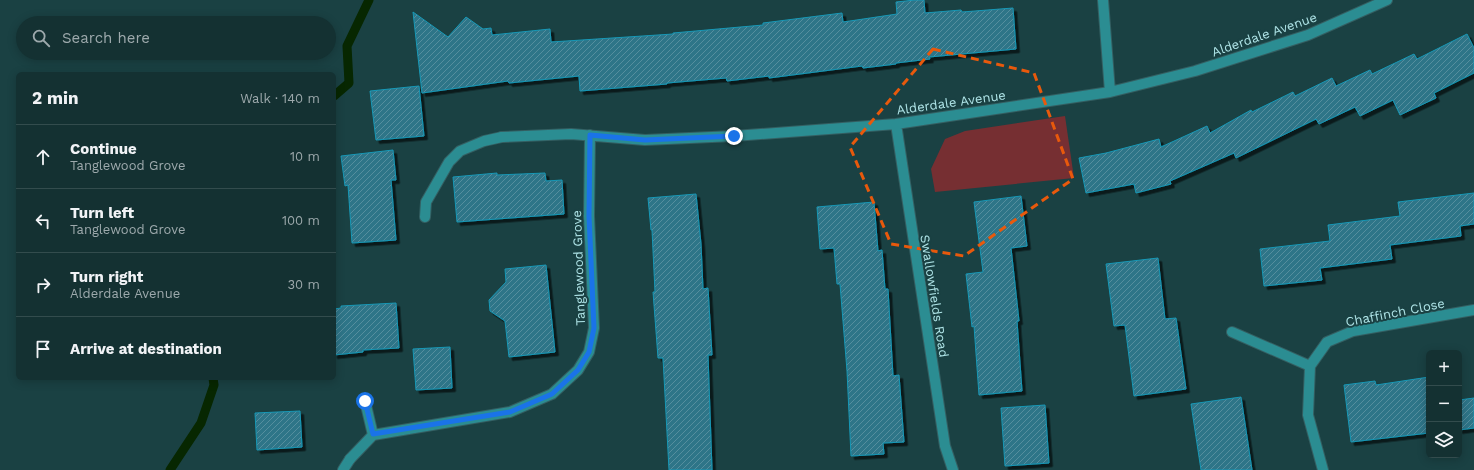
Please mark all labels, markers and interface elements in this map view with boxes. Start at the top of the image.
street label: Alderdale Avenue [1210,9,1319,60]
search box [16,16,336,60]
icon: search [30,27,52,49]
text: Search here [62,29,150,47]
street label: Alderdale Avenue [895,87,1007,118]
text: 2 min [32,88,78,108]
text: Walk · 140 m [240,91,320,106]
route end [725,127,743,145]
text: Continue [70,140,137,158]
icon: ahead [32,146,54,168]
text: 10 m [290,149,320,164]
text: Tanglewood Grove [70,158,186,173]
text: Turn left [70,204,134,222]
icon: left [32,210,54,232]
street label: Tanglewood Grove [569,210,588,326]
text: 100 m [282,213,320,228]
text: Tanglewood Grove [70,222,186,237]
street label: Swallowfields Road [917,234,952,359]
text: Turn right [70,268,143,286]
icon: right [32,274,54,296]
text: 30 m [288,277,320,292]
text: Alderdale Avenue [70,286,180,301]
street label: Chaffinch Close [1344,296,1446,329]
icon: arrive [32,338,54,360]
text: Arrive at destination [70,340,222,358]
map controls [1426,350,1462,458]
button: + [1426,350,1462,386]
button: − [1426,386,1462,422]
route start [356,392,374,410]
button: layers [1426,422,1462,458]

